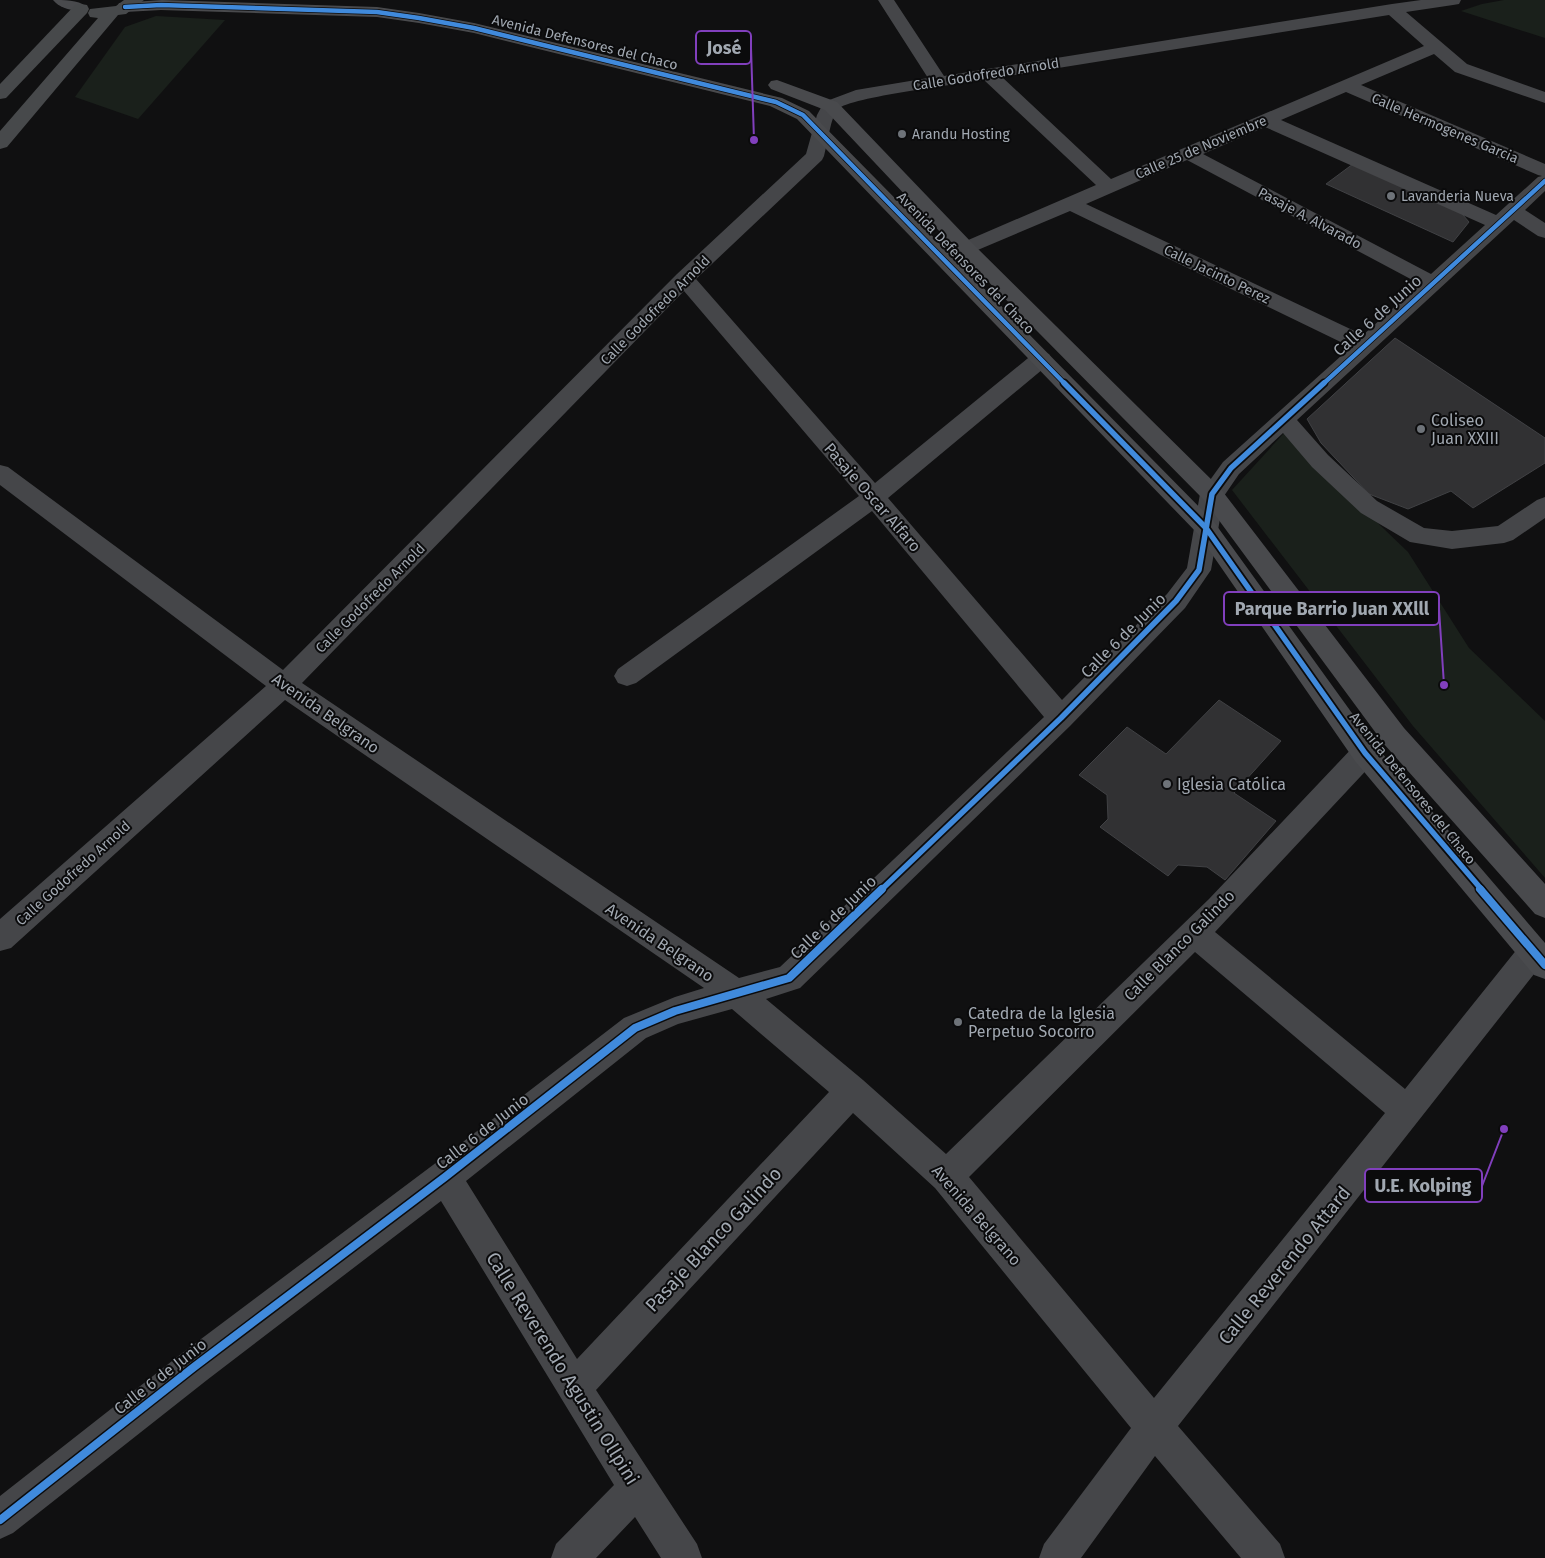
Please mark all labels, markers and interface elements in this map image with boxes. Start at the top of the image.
street label: Avenida Defensores del Chaco [490,11,680,74]
callout: José [696,31,751,64]
text: José [706,37,741,59]
street label: Calle Godofredo Arnold [912,55,1060,94]
street label: Calle Hermogenes Garcia [1369,90,1521,167]
street label: Calle 25 de Noviembre [1133,112,1269,183]
place label: Arandu Hosting [912,126,1010,143]
marker: Arandu Hosting [896,128,908,140]
street label: Pasaje A. Alvarado [1255,184,1364,253]
place label: Lavanderia Nueva [1401,188,1514,205]
street label: Avenida Defensores del Chaco [893,189,1038,338]
marker: Lavanderia Nueva [1385,190,1397,202]
street label: Calle Jacinto Perez [1161,241,1273,308]
street label: Calle Godofredo Arnold [597,252,714,369]
street label: Calle 6 de Junio [1329,271,1425,360]
place label: Coliseo Juan XXIII [1431,411,1499,448]
marker: Coliseo Juan XXIII [1415,423,1427,435]
street label: Pasaje Oscar Alfaro [820,439,925,556]
street label: Calle Godofredo Arnold [312,540,429,657]
street label: Calle 6 de Junio [1077,589,1170,682]
callout: Parque Barrio Juan XXlll [1224,592,1439,625]
text: Parque Barrio Juan XXlll [1235,598,1430,620]
street label: Avenida Belgrano [268,669,383,757]
street label: Avenida Defensores del Chaco [1346,709,1479,868]
place label: Iglesia Católica [1177,775,1286,794]
marker: Iglesia Católica [1161,778,1173,790]
street label: Calle Godofredo Arnold [13,818,134,929]
street label: Calle 6 de Junio [786,872,880,963]
street label: Calle Blanco Galindo [1120,886,1239,1005]
street label: Avenida Belgrano [602,899,718,986]
place label: Catedra de la Iglesia Perpetuo Socorro [968,1004,1115,1041]
marker: Catedra de la Iglesia Perpetuo Socorro [952,1016,964,1028]
street label: Calle 6 de Junio [432,1089,532,1173]
street label: Avenida Belgrano [928,1161,1025,1269]
street label: Pasaje Blanco Galindo [640,1162,786,1317]
callout: U.E. Kolping [1365,1169,1482,1202]
text: U.E. Kolping [1375,1175,1472,1197]
street label: Calle Reverendo Attard [1214,1182,1355,1349]
street label: Calle Reverendo Agustin Ollpini [481,1248,644,1489]
street label: Calle 6 de Junio [110,1334,210,1418]

